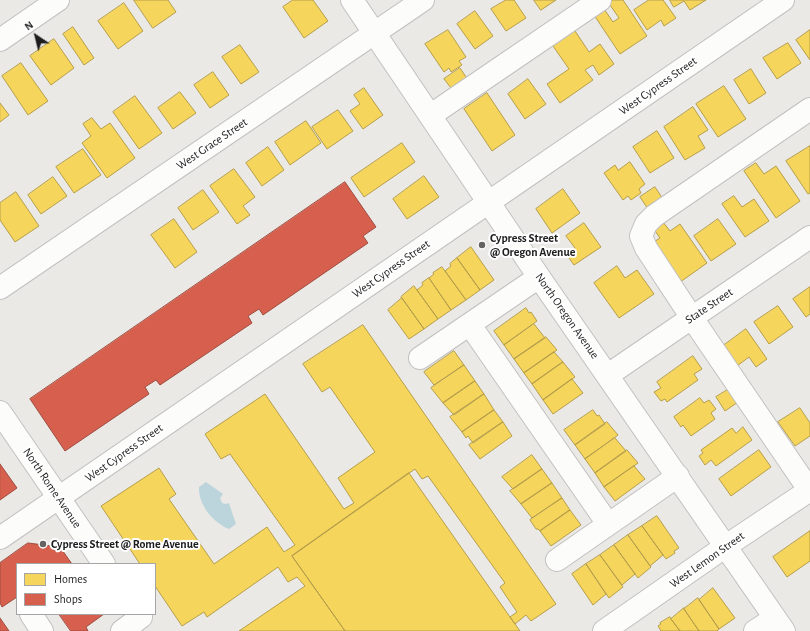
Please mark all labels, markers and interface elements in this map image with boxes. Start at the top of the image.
north arrow [16,16,56,56]
text: N [23,19,35,32]
street label: West Cypress Street [616,54,700,118]
street label: West Grace Street [174,115,250,173]
place label: Cypress Street @ Oregon Avenue [490,231,575,259]
street label: West Cypress Street [349,237,433,301]
marker: Cypress Street @ Oregon Avenue [477,240,487,250]
street label: North Oregon Avenue [532,270,602,362]
street label: State Street [682,285,736,327]
street label: West Cypress Street [82,421,166,485]
street label: North Rome Avenue [20,445,84,531]
street label: West Lemon Street [667,529,747,591]
place label: Cypress Street @ Rome Avenue [51,537,199,551]
marker: Cypress Street @ Rome Avenue [38,539,48,549]
legend [16,563,156,615]
text: Homes [54,573,87,585]
text: Shops [54,593,82,605]

